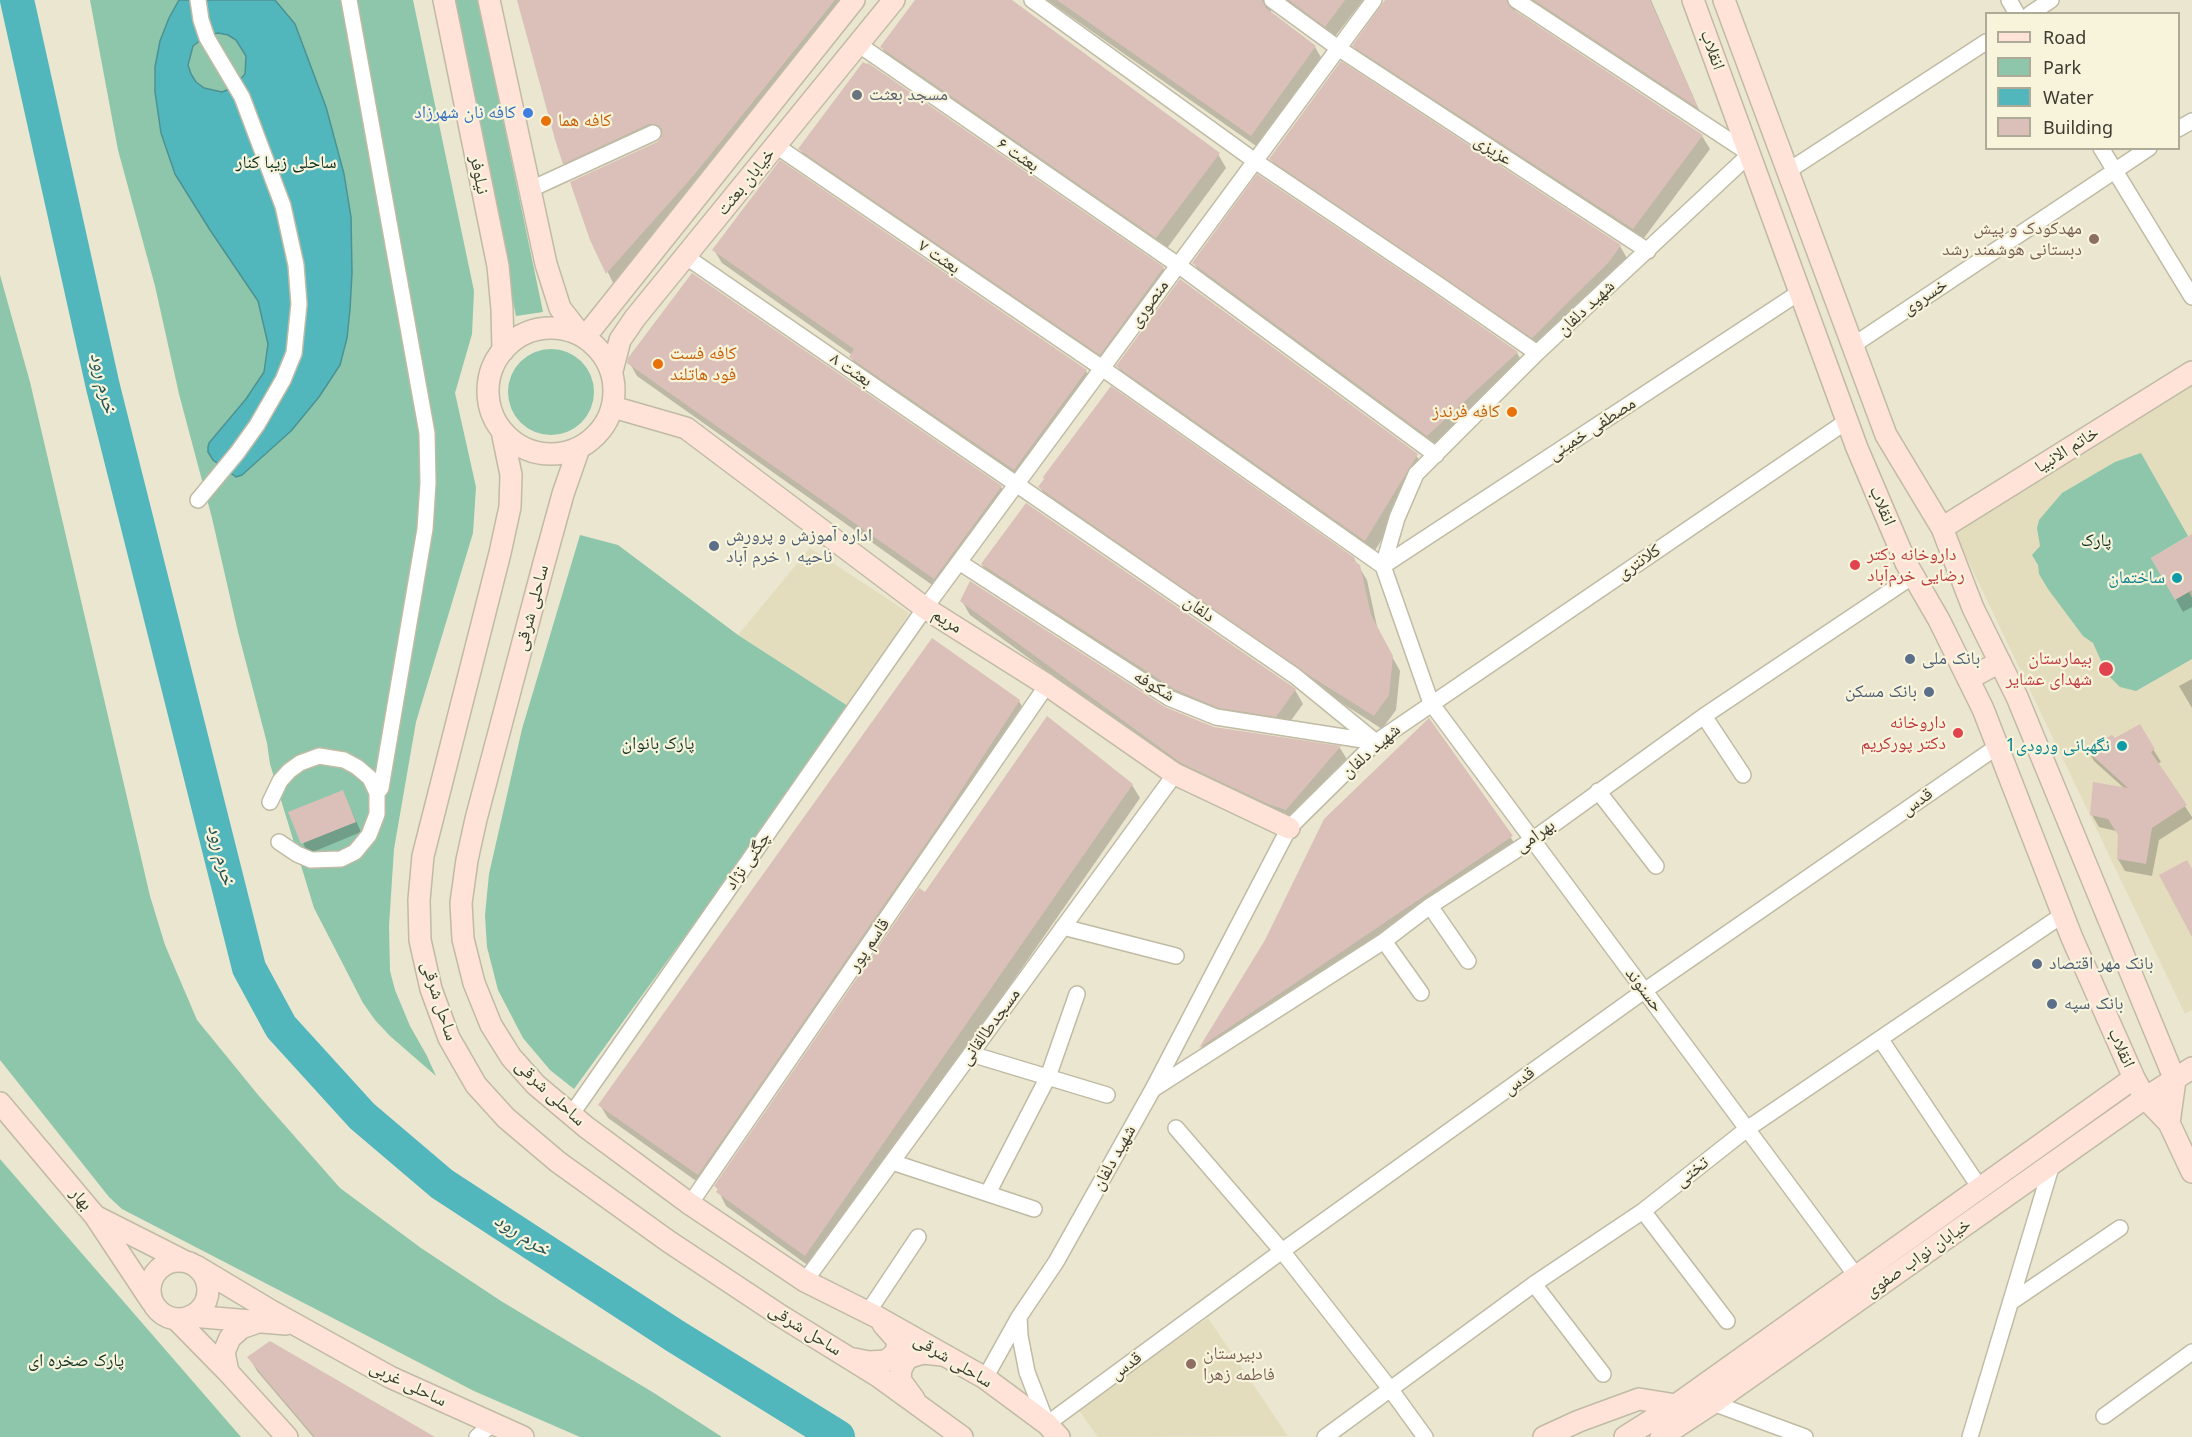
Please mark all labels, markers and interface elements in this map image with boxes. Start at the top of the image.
legend [1985,12,2180,150]
text: Road [2043,25,2086,49]
street label: انقلاب [1695,27,1729,73]
text: Park [2043,55,2081,79]
place label: مسجد بعثت [869,84,948,106]
text: Water [2043,85,2094,109]
marker: مسجد بعثت [850,88,864,102]
place label: کافه نان شهرزاد [414,102,516,124]
marker: کافه نان شهرزاد [521,106,535,120]
place label: کافه هما [558,110,612,132]
marker: کافه هما [539,114,553,128]
text: Building [2043,115,2113,139]
street label: عزیزی [1470,130,1516,170]
street label: بعثت ۶ [993,133,1043,177]
street label: خیابان بعثت [712,144,780,220]
park label: ساحلی زیبا کنار [235,152,337,174]
street label: نیلوفر [465,154,493,196]
place label: مهدکودک و پیش دبستانی هوشمند رشد [1942,218,2082,260]
marker: مهدکودک و پیش دبستانی هوشمند رشد [2087,232,2101,246]
street label: بعثت ۷ [914,235,964,279]
street label: خسروی [1898,274,1952,320]
street label: منصوری [1124,276,1174,332]
street label: شهید دلفان [1552,276,1620,340]
place label: کافه فست فود هاتلند [670,343,737,386]
street label: بعثت ۸ [826,348,876,392]
water label: خرم رود [84,351,122,415]
marker: کافه فست فود هاتلند [651,357,665,371]
street label: مصطفی خمینی [1544,393,1640,465]
place label: کافه فرندز [1432,401,1500,423]
marker: کافه فرندز [1505,405,1519,419]
street label: خاتم الانبیا [2031,422,2103,478]
street label: انقلاب [1864,483,1900,529]
place label: اداره آموزش و پرورش ناحیه ۱ خرم آباد [726,525,872,568]
park label: پارک [2081,530,2111,552]
marker: اداره آموزش و پرورش ناحیه ۱ خرم آباد [707,539,721,553]
street label: کلانتری [1613,540,1665,584]
place label: داروخانه دکتر رضایی خرم‌آباد [1867,544,1965,586]
marker: داروخانه دکتر رضایی خرم‌آباد [1848,558,1862,572]
street label: ساحلی شرقی [510,563,554,653]
place label: ساختمان [2108,567,2165,589]
marker: ساختمان [2170,571,2184,585]
street label: دلفان [1179,591,1219,627]
street label: مریم [928,604,966,638]
place label: بانک ملی [1922,648,1980,670]
place label: بیمارستان شهدای عشایر [2006,648,2092,690]
marker: بانک ملی [1903,652,1917,666]
marker: بیمارستان شهدای عشایر [2097,660,2115,678]
street label: شکوفه [1129,665,1179,707]
place label: بانک مسکن [1845,681,1917,703]
marker: بانک مسکن [1922,685,1936,699]
place label: داروخانه دکتر پورکریم [1861,712,1946,754]
street label: شهید دلفان [1337,719,1405,783]
marker: داروخانه دکتر پورکریم [1951,726,1965,740]
park label: پارک بانوان [621,733,695,755]
place label: نگهبانی ورودی1 [2005,735,2110,757]
marker: نگهبانی ورودی1 [2115,739,2129,753]
street label: قدس [1897,783,1937,821]
street label: بهرامی [1511,815,1559,857]
water label: خرم رود [202,822,240,888]
street label: چگنی نژاد [720,828,776,894]
street label: قاسم پور [843,914,895,976]
place label: بانک مهر اقتصاد [2049,953,2153,975]
marker: بانک مهر اقتصاد [2030,957,2044,971]
street label: ساحل شرقی [416,959,462,1043]
street label: حسنوند [1620,963,1668,1017]
street label: مسجدطالقانی [955,984,1025,1070]
place label: بانک سپه [2064,993,2124,1015]
marker: بانک سپه [2045,997,2059,1011]
street label: انقلاب [2103,1025,2139,1071]
street label: ساحلی شرقی [510,1055,590,1131]
street label: قدس [1499,1062,1539,1100]
street label: شهید دلفان [1087,1121,1141,1195]
street label: تختی [1671,1152,1713,1192]
street label: بهار [65,1183,97,1215]
water label: خرم رود [490,1208,554,1262]
street label: خیابان نواب صفوی [1861,1214,1975,1302]
street label: ساحل شرقی [764,1299,846,1361]
street label: ساحلی شرقی [910,1329,996,1393]
place label: دبیرستان فاطمه زهرا [1203,1343,1275,1386]
street label: قدس [1106,1347,1146,1385]
park label: پارک صخره ای [28,1350,124,1372]
street label: ساحلی غربی [366,1356,450,1412]
marker: دبیرستان فاطمه زهرا [1184,1357,1198,1371]

